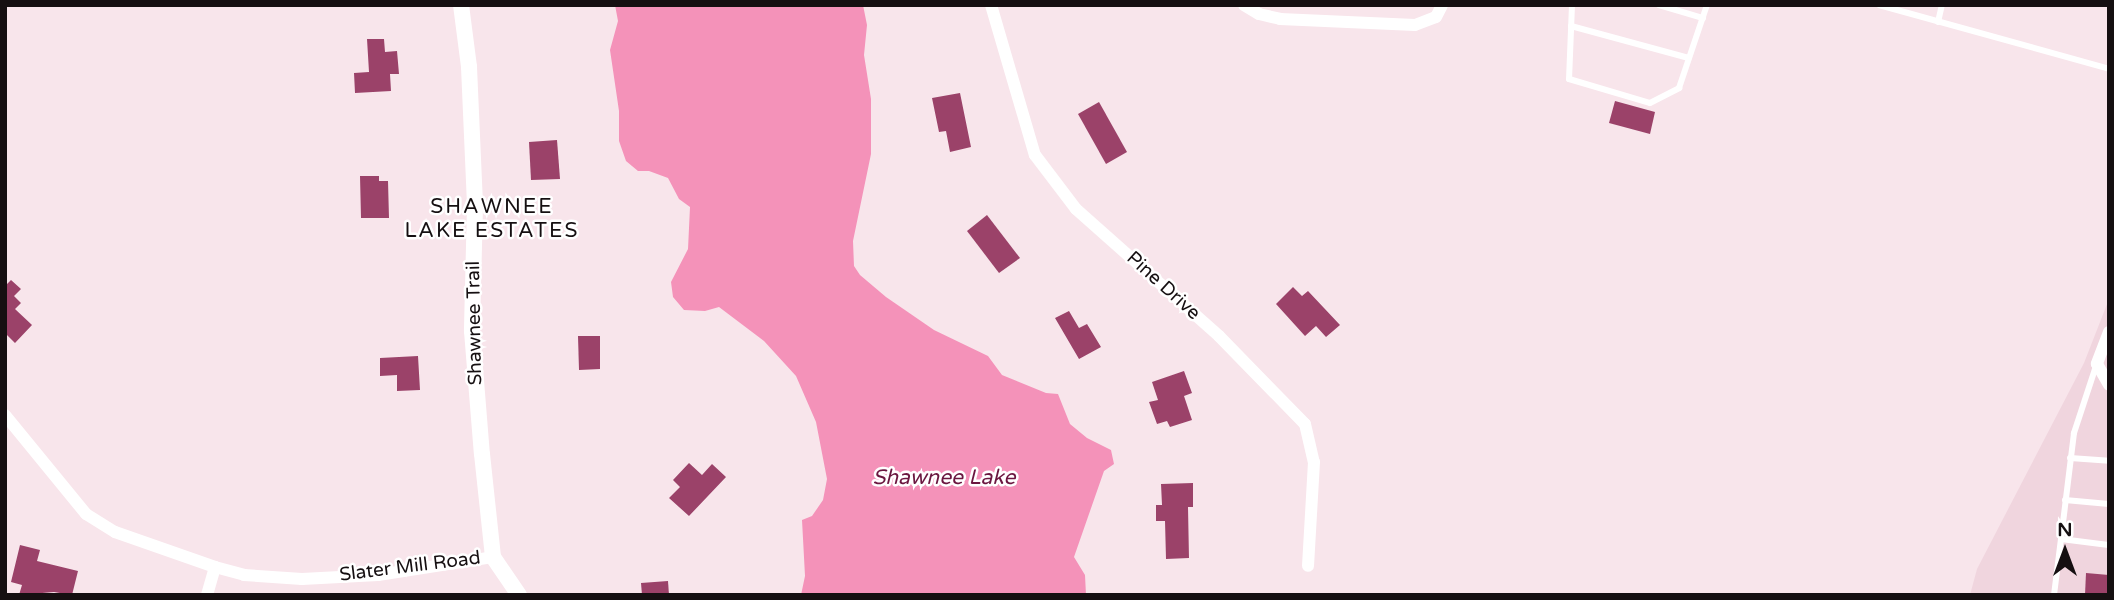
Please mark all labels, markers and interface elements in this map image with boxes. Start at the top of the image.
district label: SHAWNEE LAKE ESTATES [406,194,578,244]
street label: Pine Drive [1121,247,1205,325]
street label: Shawnee Trail [463,261,487,385]
water label: Shawnee Lake [873,465,1015,491]
north arrow [2030,516,2100,586]
text: N [2057,519,2073,541]
street label: Slater Mill Road [338,547,482,587]

